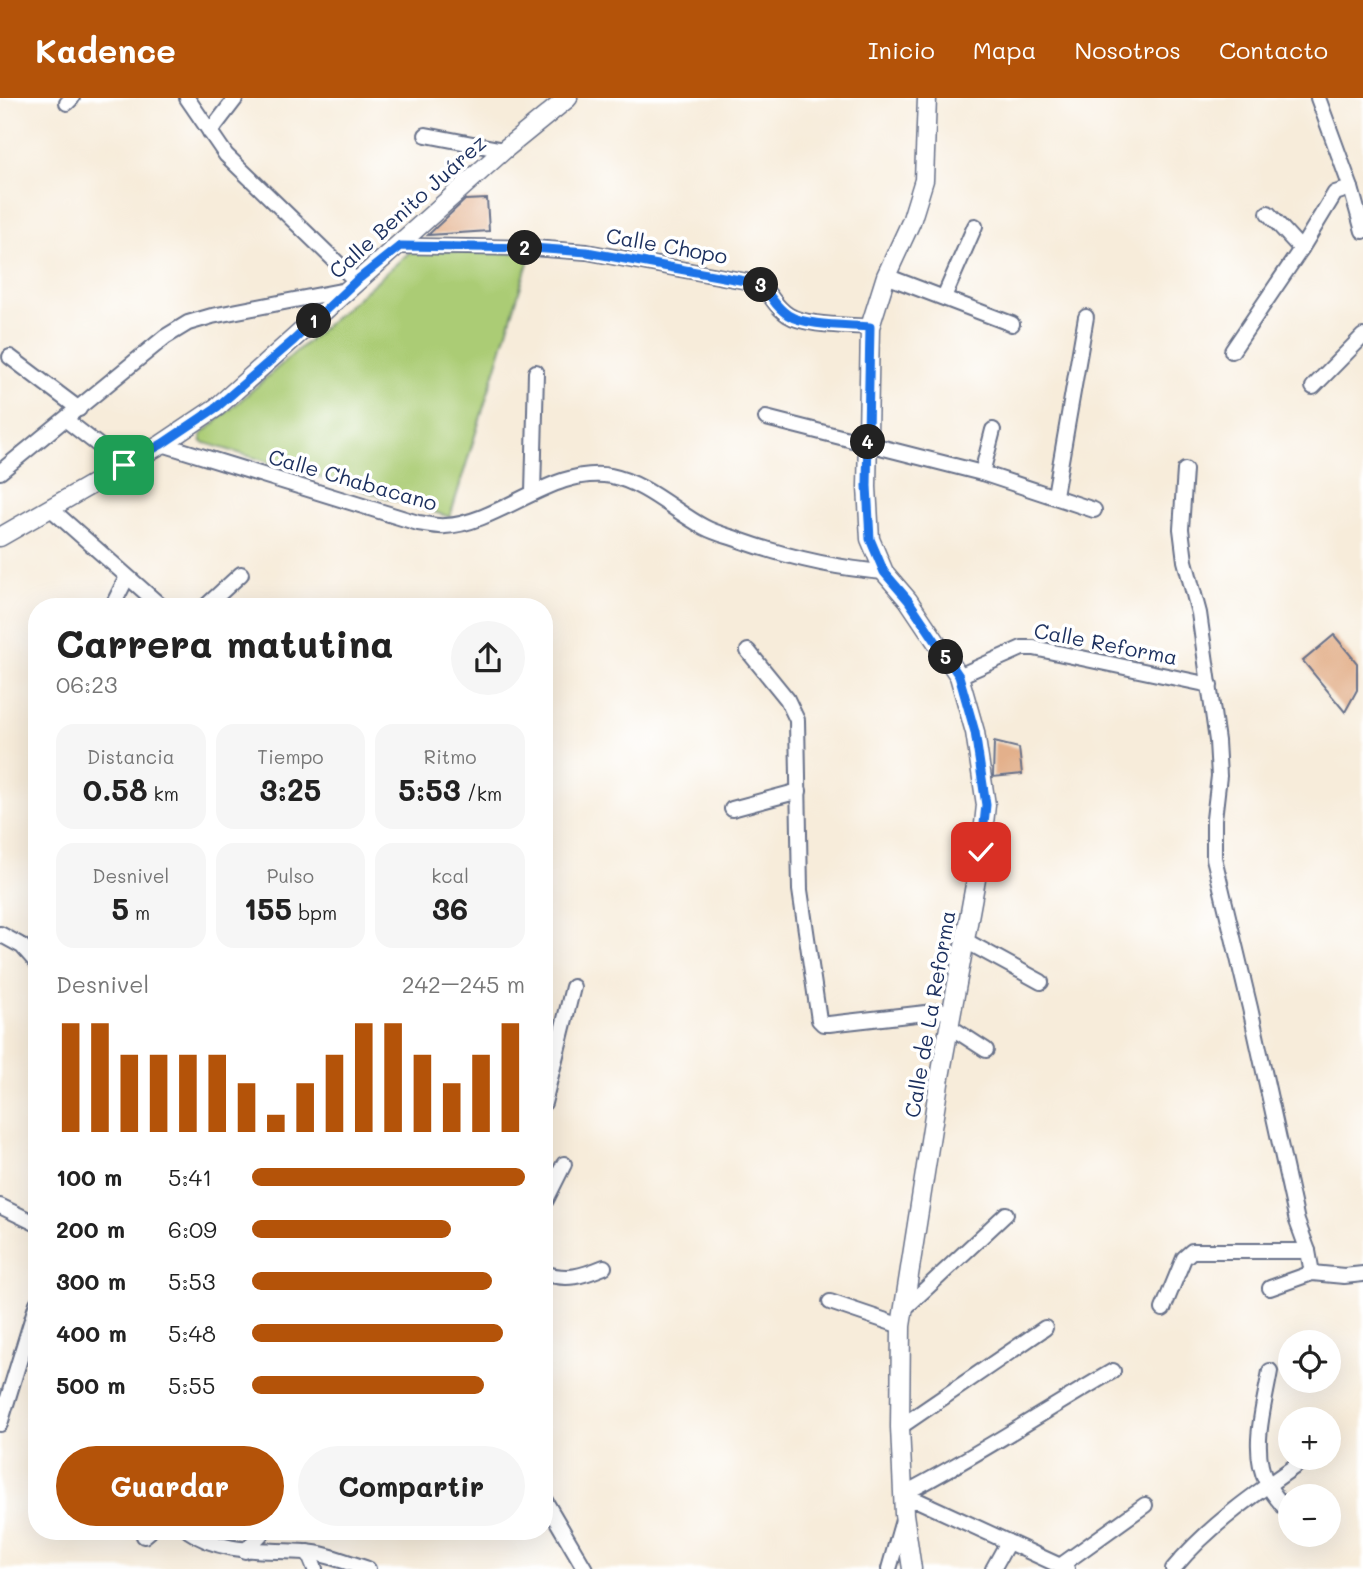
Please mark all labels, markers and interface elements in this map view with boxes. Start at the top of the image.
text: Kadence [35,28,176,71]
text: Inicio [868,34,935,65]
text: Mapa [973,34,1037,65]
text: Nosotros [1075,34,1181,65]
text: Contacto [1219,34,1328,65]
street label: Calle Benito Juárez [323,128,491,284]
street label: Calle Chopo [604,221,730,269]
pin: 2 [508,230,542,266]
text: 2 [519,235,530,260]
pin: 3 [744,268,778,302]
text: 3 [755,272,766,297]
pin: 1 [296,304,332,339]
text: 1 [309,308,318,333]
pin: 4 [850,424,886,460]
text: 4 [861,429,874,454]
pin [94,435,154,495]
street label: Calle Chabacano [266,442,440,516]
icon: arrive [105,446,143,484]
street label: Calle Reforma [1032,616,1180,670]
text: Carrera matutina [56,618,394,668]
button: share [451,621,525,695]
pin: 5 [928,640,964,674]
text: 5 [940,644,951,669]
text: 06:23 [56,669,118,699]
text: Distancia [87,744,175,769]
text: Tiempo [257,744,324,769]
text: Ritmo [424,744,477,769]
text: 0.58 [83,769,148,809]
text: 3:25 [260,769,321,809]
text: 5:53 [398,769,461,809]
text: km [148,781,179,806]
text: /km [461,781,502,806]
pin [951,822,1011,882]
icon: check [962,833,1000,871]
text: Desnivel [92,863,169,888]
text: Pulso [267,863,314,888]
text: kcal [431,863,469,888]
text: 5 [111,888,129,928]
text: 155 [244,888,292,928]
text: 36 [432,888,468,928]
text: m [129,900,150,925]
text: bpm [292,900,337,925]
street label: Calle de La Reforma [898,908,960,1120]
text: Desnivel [56,969,149,999]
text: 242–245 m [402,969,525,999]
text: 100 m [56,1162,122,1192]
text: 5:41 [168,1162,212,1192]
text: 200 m [56,1214,125,1244]
text: 6:09 [168,1214,217,1244]
text: 300 m [56,1266,126,1296]
text: 5:53 [168,1266,215,1296]
text: 400 m [56,1318,127,1348]
text: 5:48 [168,1318,216,1348]
map controls [1278,1330,1341,1547]
button: locate [1278,1330,1341,1393]
text: 500 m [56,1370,126,1400]
text: 5:55 [168,1370,215,1400]
button: + [1278,1407,1341,1470]
button: Guardar [56,1446,284,1526]
button: Compartir [298,1446,525,1526]
button: − [1278,1484,1341,1547]

